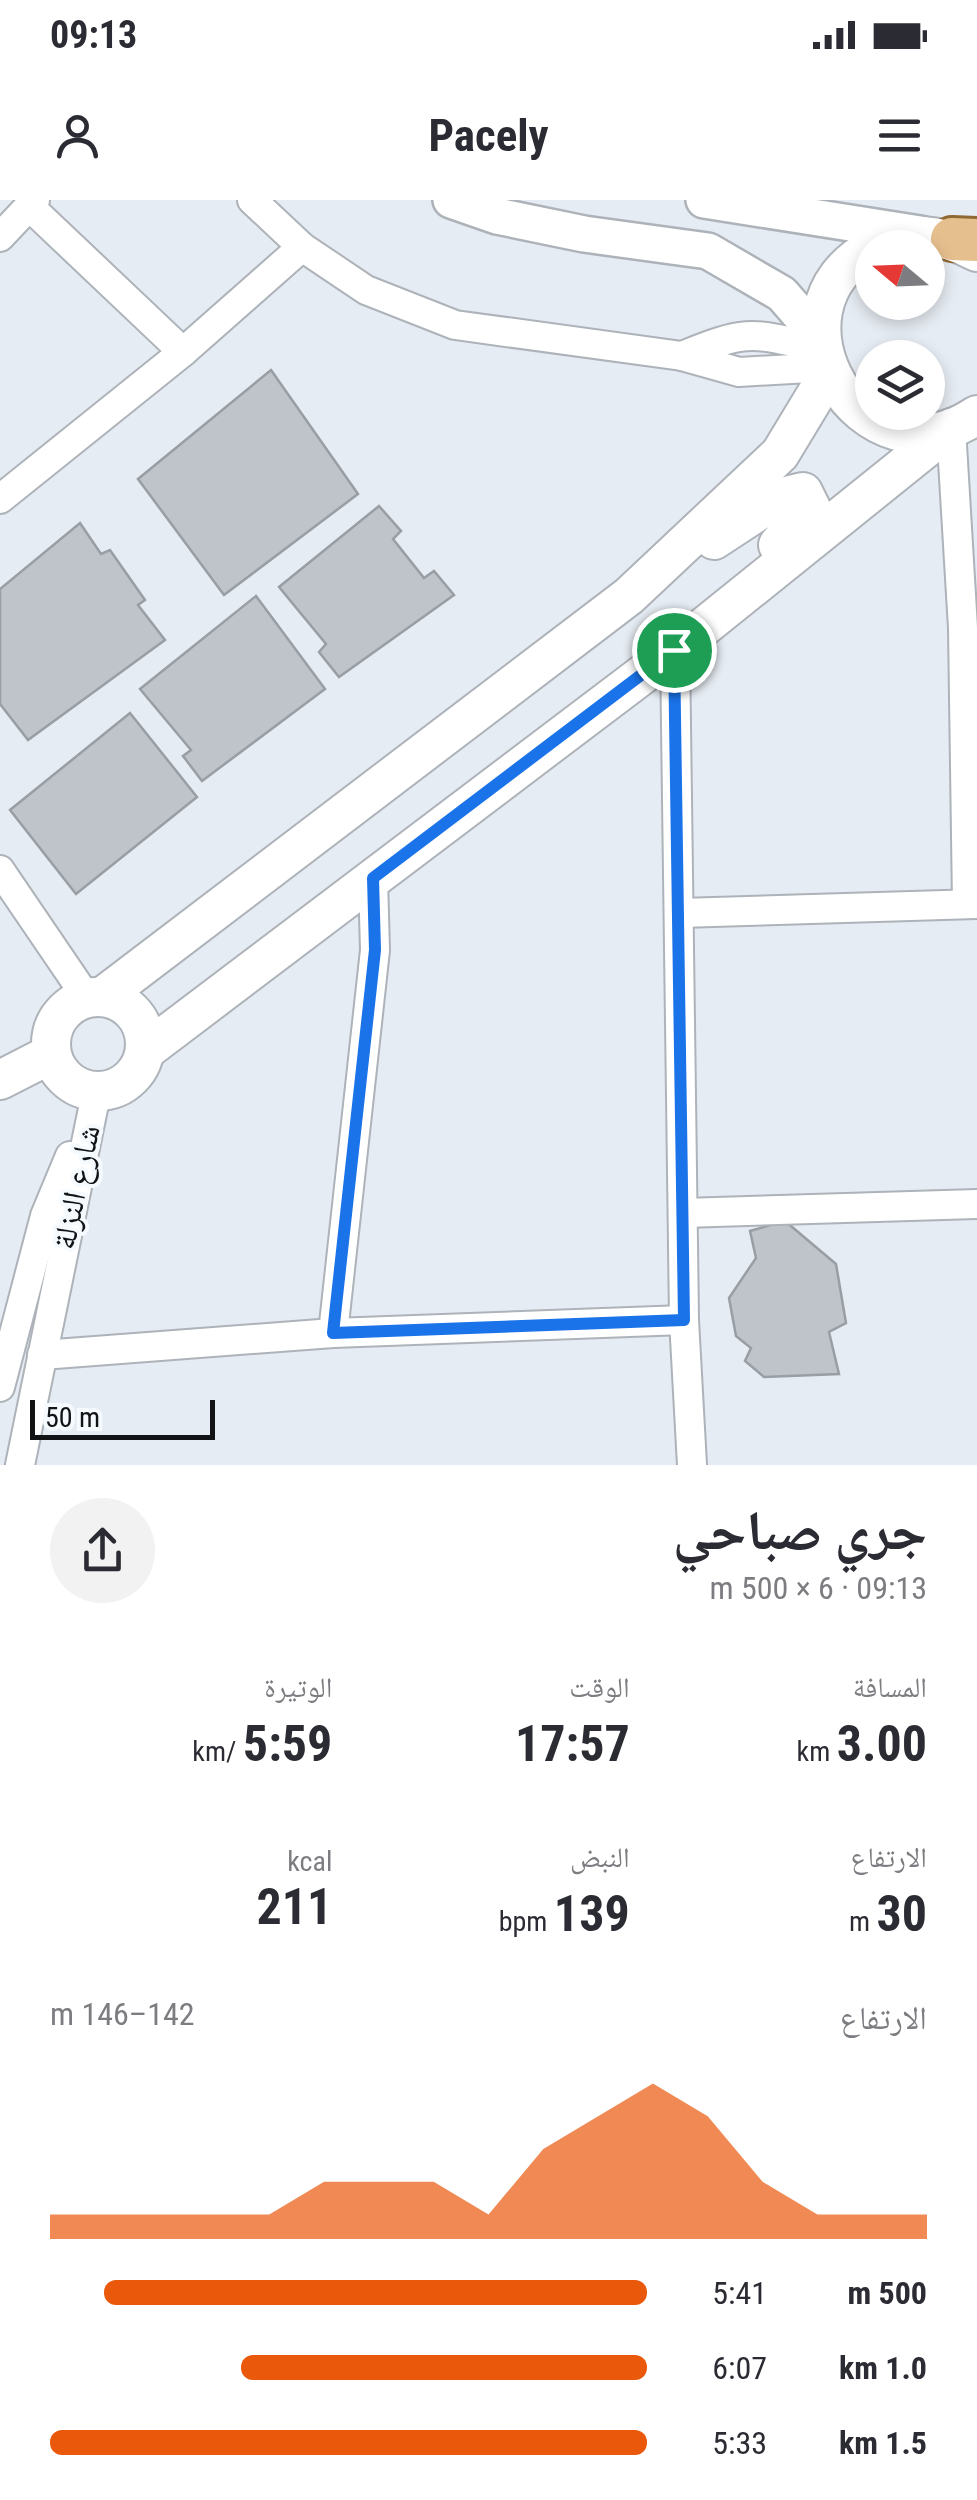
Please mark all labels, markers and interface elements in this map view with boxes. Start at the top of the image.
text: 09:13 [50,13,137,57]
icon: person [50,108,105,163]
icon: menu [872,108,927,163]
text: Pacely [428,109,549,162]
north arrow [855,230,945,320]
map controls [855,230,945,430]
button: layers [855,340,945,430]
pin [632,608,717,693]
icon: arrive [647,623,702,678]
street label: شارع النزلة [44,1121,109,1253]
scale bar [30,1395,215,1440]
text: 50 m [45,1401,100,1434]
button: share [50,1498,155,1603]
text: جري صباحي [673,1499,927,1563]
text: 09:13 · 6 × 500 m [709,1569,927,1607]
text: الوتيرة [264,1671,332,1704]
text: الوقت [569,1671,630,1704]
text: المسافة [853,1671,927,1704]
text: 5:59 [243,1715,332,1773]
text: 17:57 [515,1715,630,1773]
text: 3.00 [837,1715,927,1773]
text: /km [192,1735,243,1768]
text: km [797,1735,837,1768]
text: النبض [570,1841,630,1874]
text: الارتفاع [851,1841,927,1874]
text: kcal [287,1845,332,1878]
text: 211 [257,1878,332,1936]
text: 139 [554,1885,630,1943]
text: 30 [876,1885,927,1943]
text: bpm [499,1905,554,1938]
text: m [849,1905,876,1938]
text: 142–146 m [50,1995,195,2033]
text: الارتفاع [840,1999,927,2037]
text: 5:41 [712,2274,767,2312]
text: 500 m [847,2274,927,2312]
text: 6:07 [712,2349,767,2387]
text: 1.0 km [839,2349,927,2387]
text: 5:33 [712,2424,767,2462]
text: 1.5 km [839,2424,927,2462]

